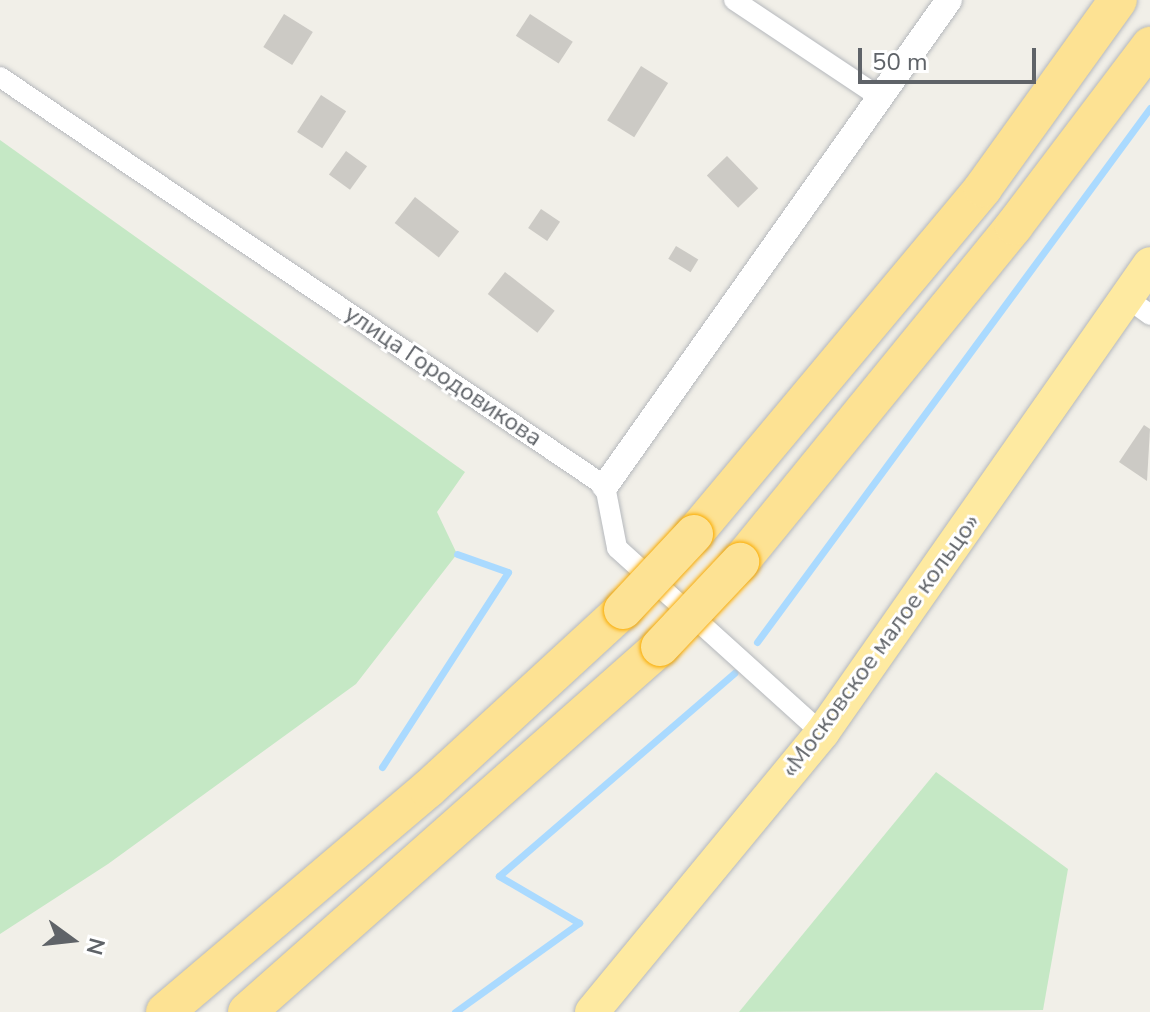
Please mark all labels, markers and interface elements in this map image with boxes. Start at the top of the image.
scale bar [862,32,1040,82]
text: 50 m [872,46,928,78]
street label: улица Городовикова [339,299,547,453]
street label: «Московское малое кольцо» [776,509,986,783]
north arrow [32,900,112,980]
text: N [79,934,112,958]

